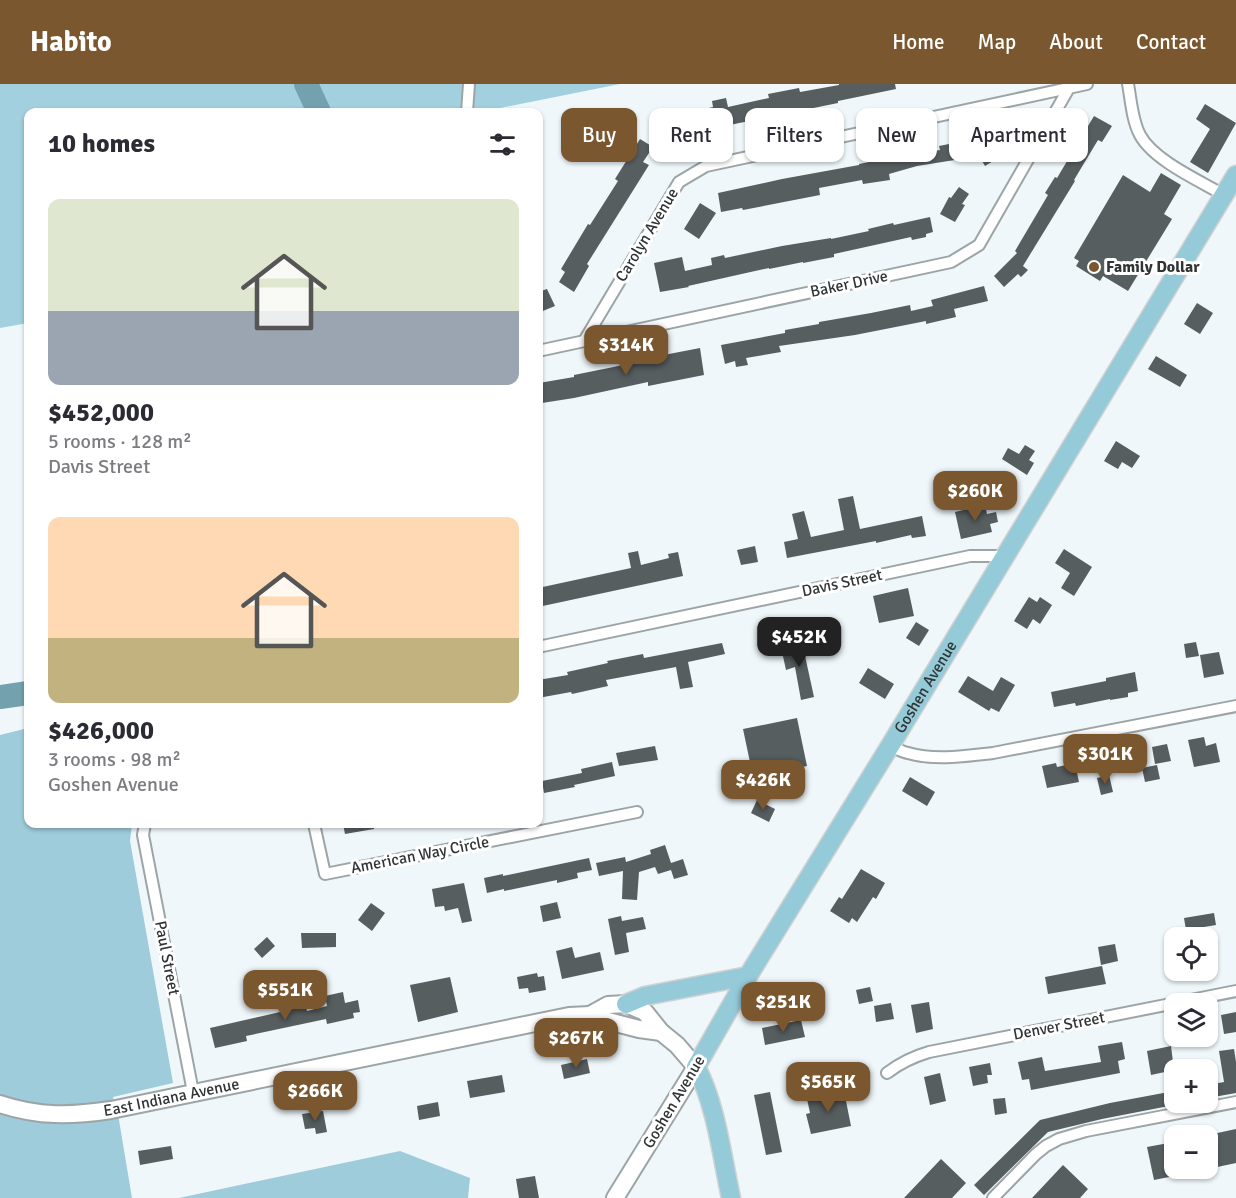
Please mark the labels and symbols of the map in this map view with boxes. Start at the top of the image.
street label: Carolyn Avenue [611,184,683,286]
place label: Family Dollar [1106,257,1200,277]
marker: Family Dollar [1087,260,1101,274]
street label: Baker Drive [808,266,890,302]
pin: $314K [584,325,668,376]
pin: $260K [933,471,1017,522]
street label: Davis Street [800,565,884,601]
pin: $452K [757,617,841,668]
street label: Goshen Avenue [890,637,961,737]
pin: $301K [1063,734,1147,785]
pin: $426K [721,760,805,811]
street label: American Way Circle [349,832,491,878]
street label: Paul Street [150,919,184,997]
pin: $551K [243,970,327,1021]
pin: $251K [741,982,825,1033]
street label: Denver Street [1011,1007,1107,1045]
pin: $267K [534,1018,618,1069]
street label: Goshen Avenue [638,1052,710,1152]
pin: $565K [786,1062,870,1113]
pin: $266K [273,1071,357,1122]
street label: East Indiana Avenue [102,1074,241,1121]

